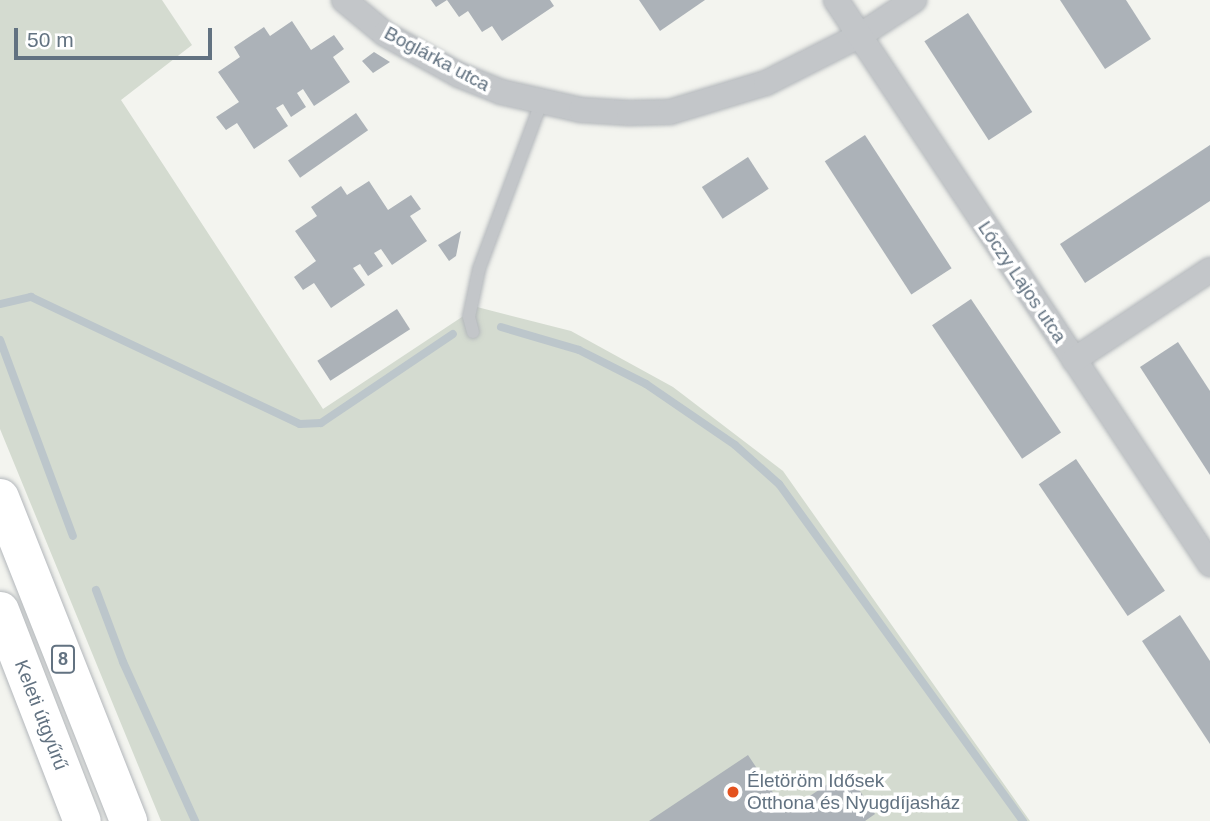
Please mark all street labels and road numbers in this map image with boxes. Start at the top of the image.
street label: Boglárka utca [380,22,494,96]
street label: Lóczy Lajos utca [973,217,1071,347]
road number: 8 [51,644,75,674]
street label: Keleti útgyűrű [10,657,72,773]

